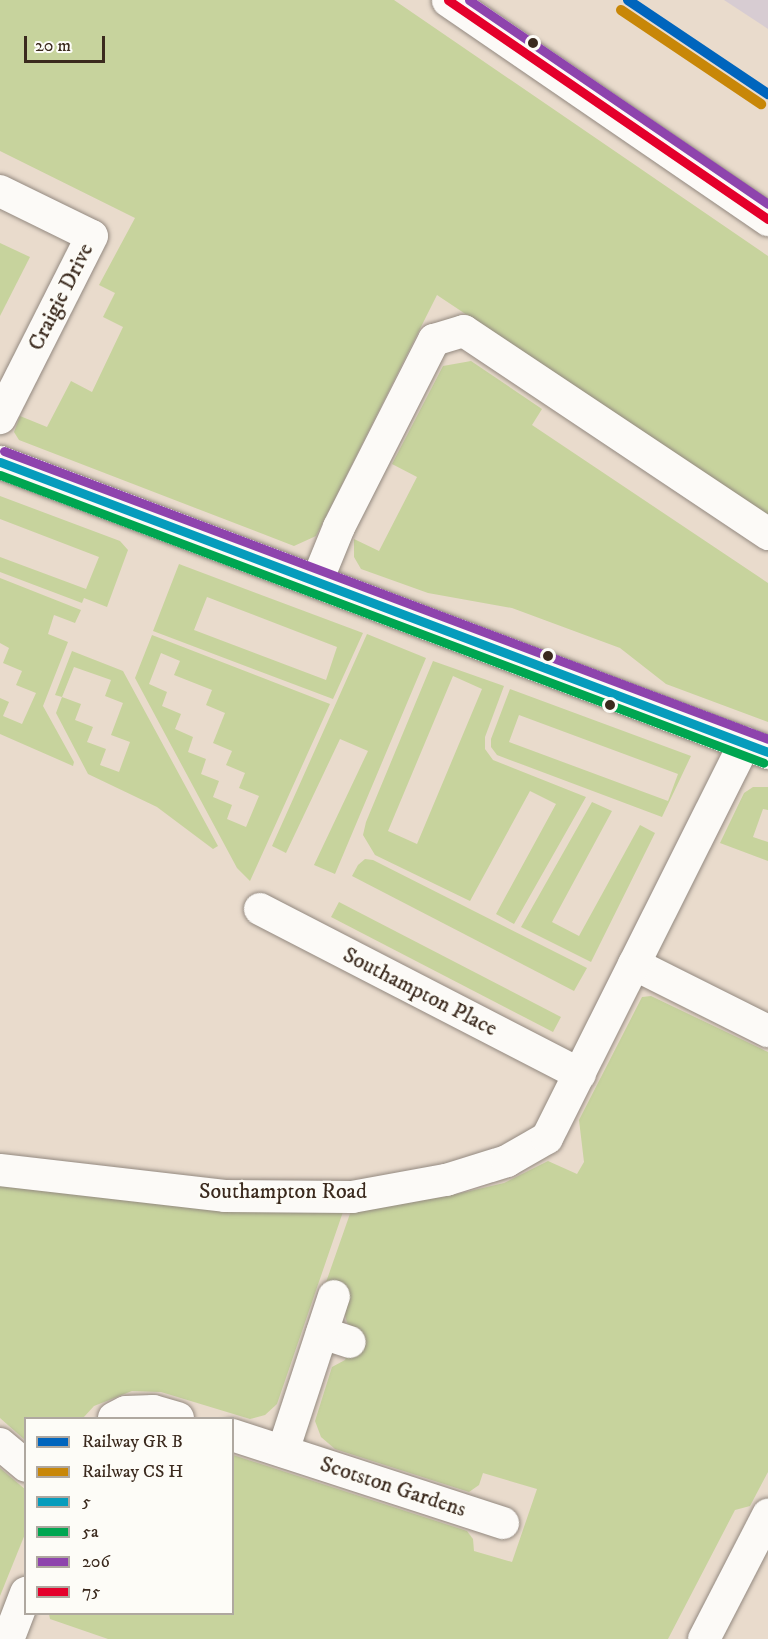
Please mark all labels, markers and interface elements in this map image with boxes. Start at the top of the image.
scale bar [27,24,108,62]
text: 20 m [35,35,71,57]
unlabelled marker [527,37,539,49]
street label: Craigie Drive [23,239,99,355]
unlabelled marker [542,650,554,662]
unlabelled marker [604,699,616,711]
street label: Southampton Place [338,942,502,1042]
street label: Southampton Road [199,1179,367,1205]
legend [24,1417,234,1615]
text: Railway GR B [82,1431,183,1453]
street label: Scotston Gardens [317,1451,469,1523]
text: Railway CS H [82,1461,183,1483]
text: 5 [82,1491,91,1513]
text: 5a [82,1521,99,1543]
text: 206 [82,1551,110,1573]
text: 75 [82,1581,100,1603]

